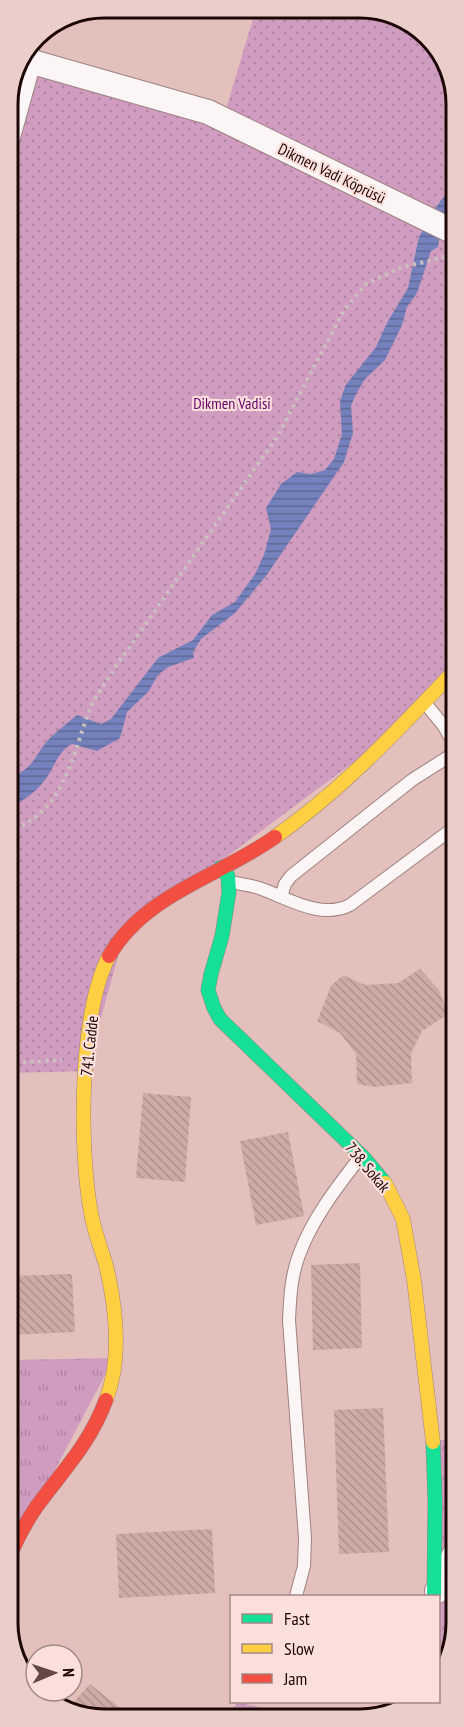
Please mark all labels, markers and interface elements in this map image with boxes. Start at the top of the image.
street label: Dikmen Vadi Köprüsü [275,138,389,208]
park label: Dikmen Vadisi [193,393,271,413]
street label: 741. Cadde [76,1015,102,1077]
street label: 738. Sokak [341,1138,395,1197]
legend [230,1595,440,1703]
text: Fast [284,1607,310,1630]
text: Slow [284,1637,315,1660]
north arrow [24,1643,84,1703]
text: Jam [283,1667,307,1690]
text: N [59,1668,79,1677]

